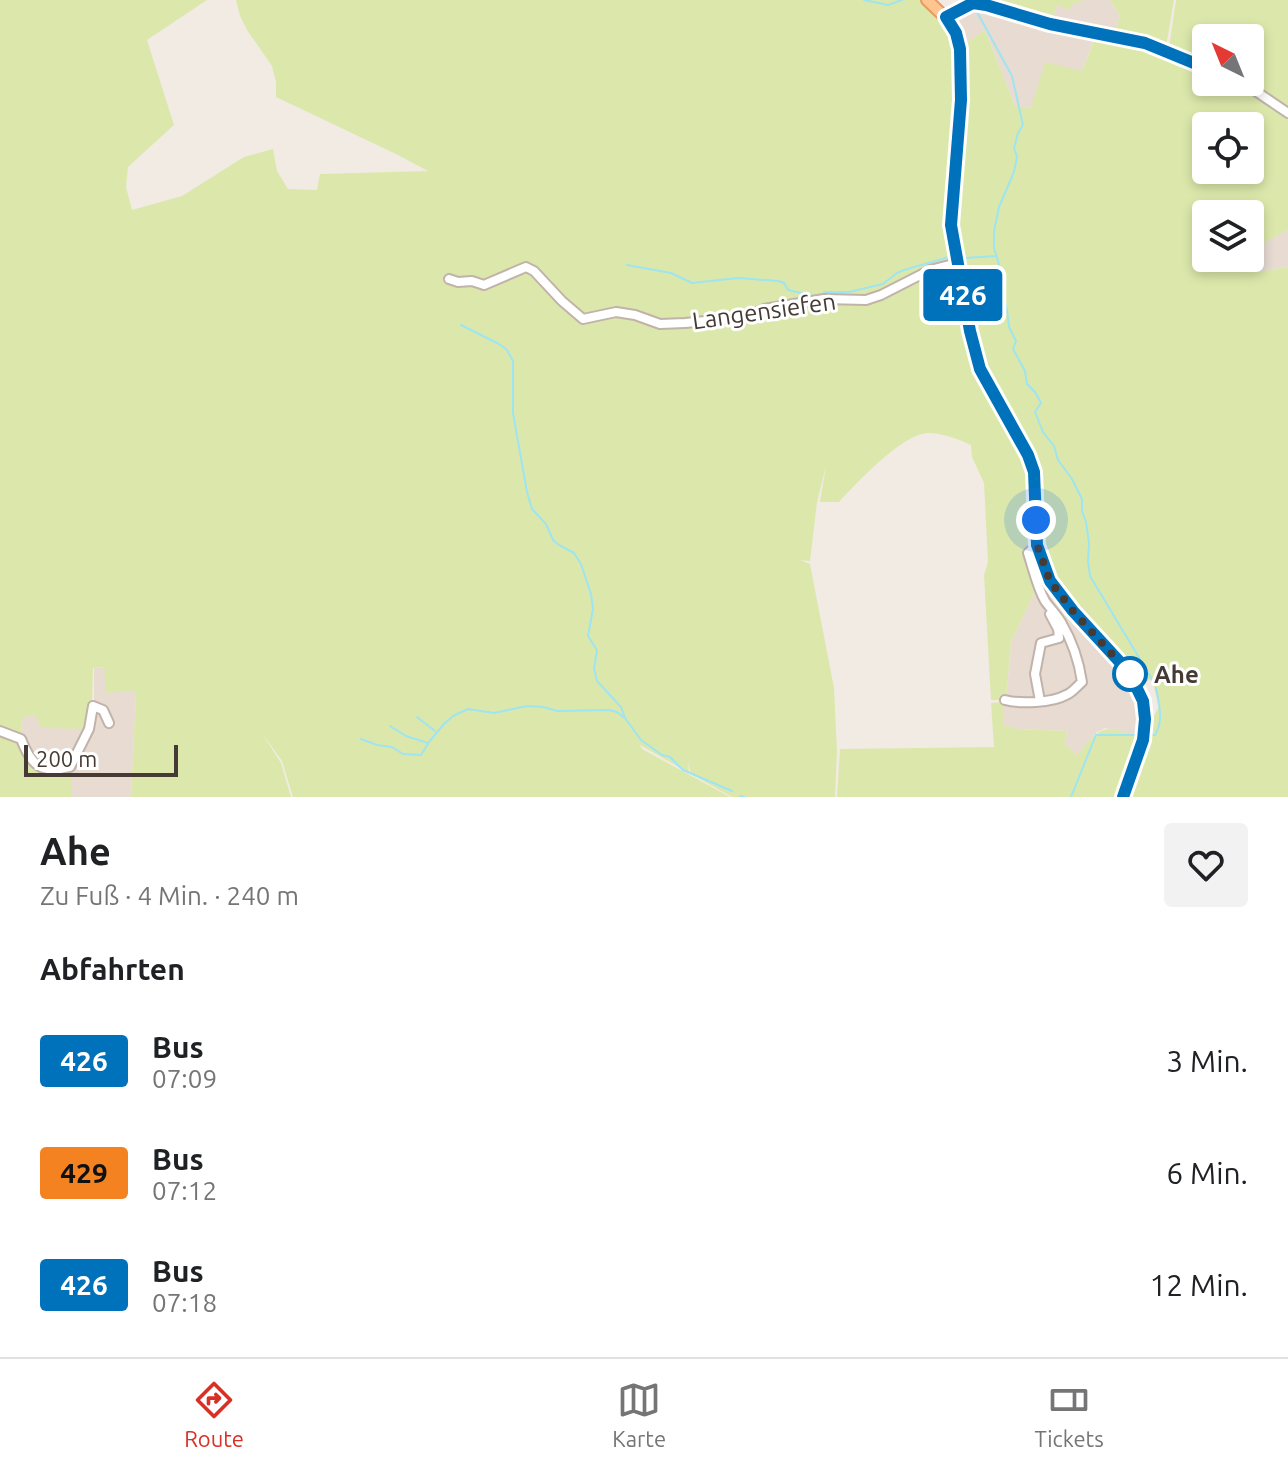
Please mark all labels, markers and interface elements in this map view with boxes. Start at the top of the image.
north arrow [1192,24,1264,96]
map controls [1192,24,1264,272]
button: locate [1192,112,1264,184]
button: layers [1192,200,1264,272]
line badge: 426 [917,269,1009,321]
text: 426 [939,279,987,310]
street label: Langensiefen [691,288,837,334]
your location [1016,500,1056,540]
marker: Ahe [1113,657,1147,691]
place label: Ahe [1154,661,1199,688]
scale bar [24,741,178,777]
text: 200 m [36,746,97,771]
button: heart [1164,823,1248,907]
text: Ahe [40,830,111,872]
text: Zu Fuß · 4 Min. · 240 m [40,881,299,910]
text: Abfahrten [40,952,185,986]
text: Bus [152,1030,204,1064]
text: 3 Min. [1166,1044,1248,1078]
text: 426 [60,1045,108,1076]
text: 07:09 [152,1064,217,1093]
text: Bus [152,1142,204,1176]
text: 6 Min. [1166,1156,1248,1190]
text: 429 [60,1157,108,1188]
text: 07:12 [152,1176,217,1205]
text: Bus [152,1254,204,1288]
text: 12 Min. [1149,1268,1248,1302]
text: 426 [60,1269,108,1300]
text: 07:18 [152,1288,217,1317]
tab: Route [184,1378,244,1451]
tab: Karte [612,1378,666,1451]
tab: Tickets [1034,1378,1104,1451]

